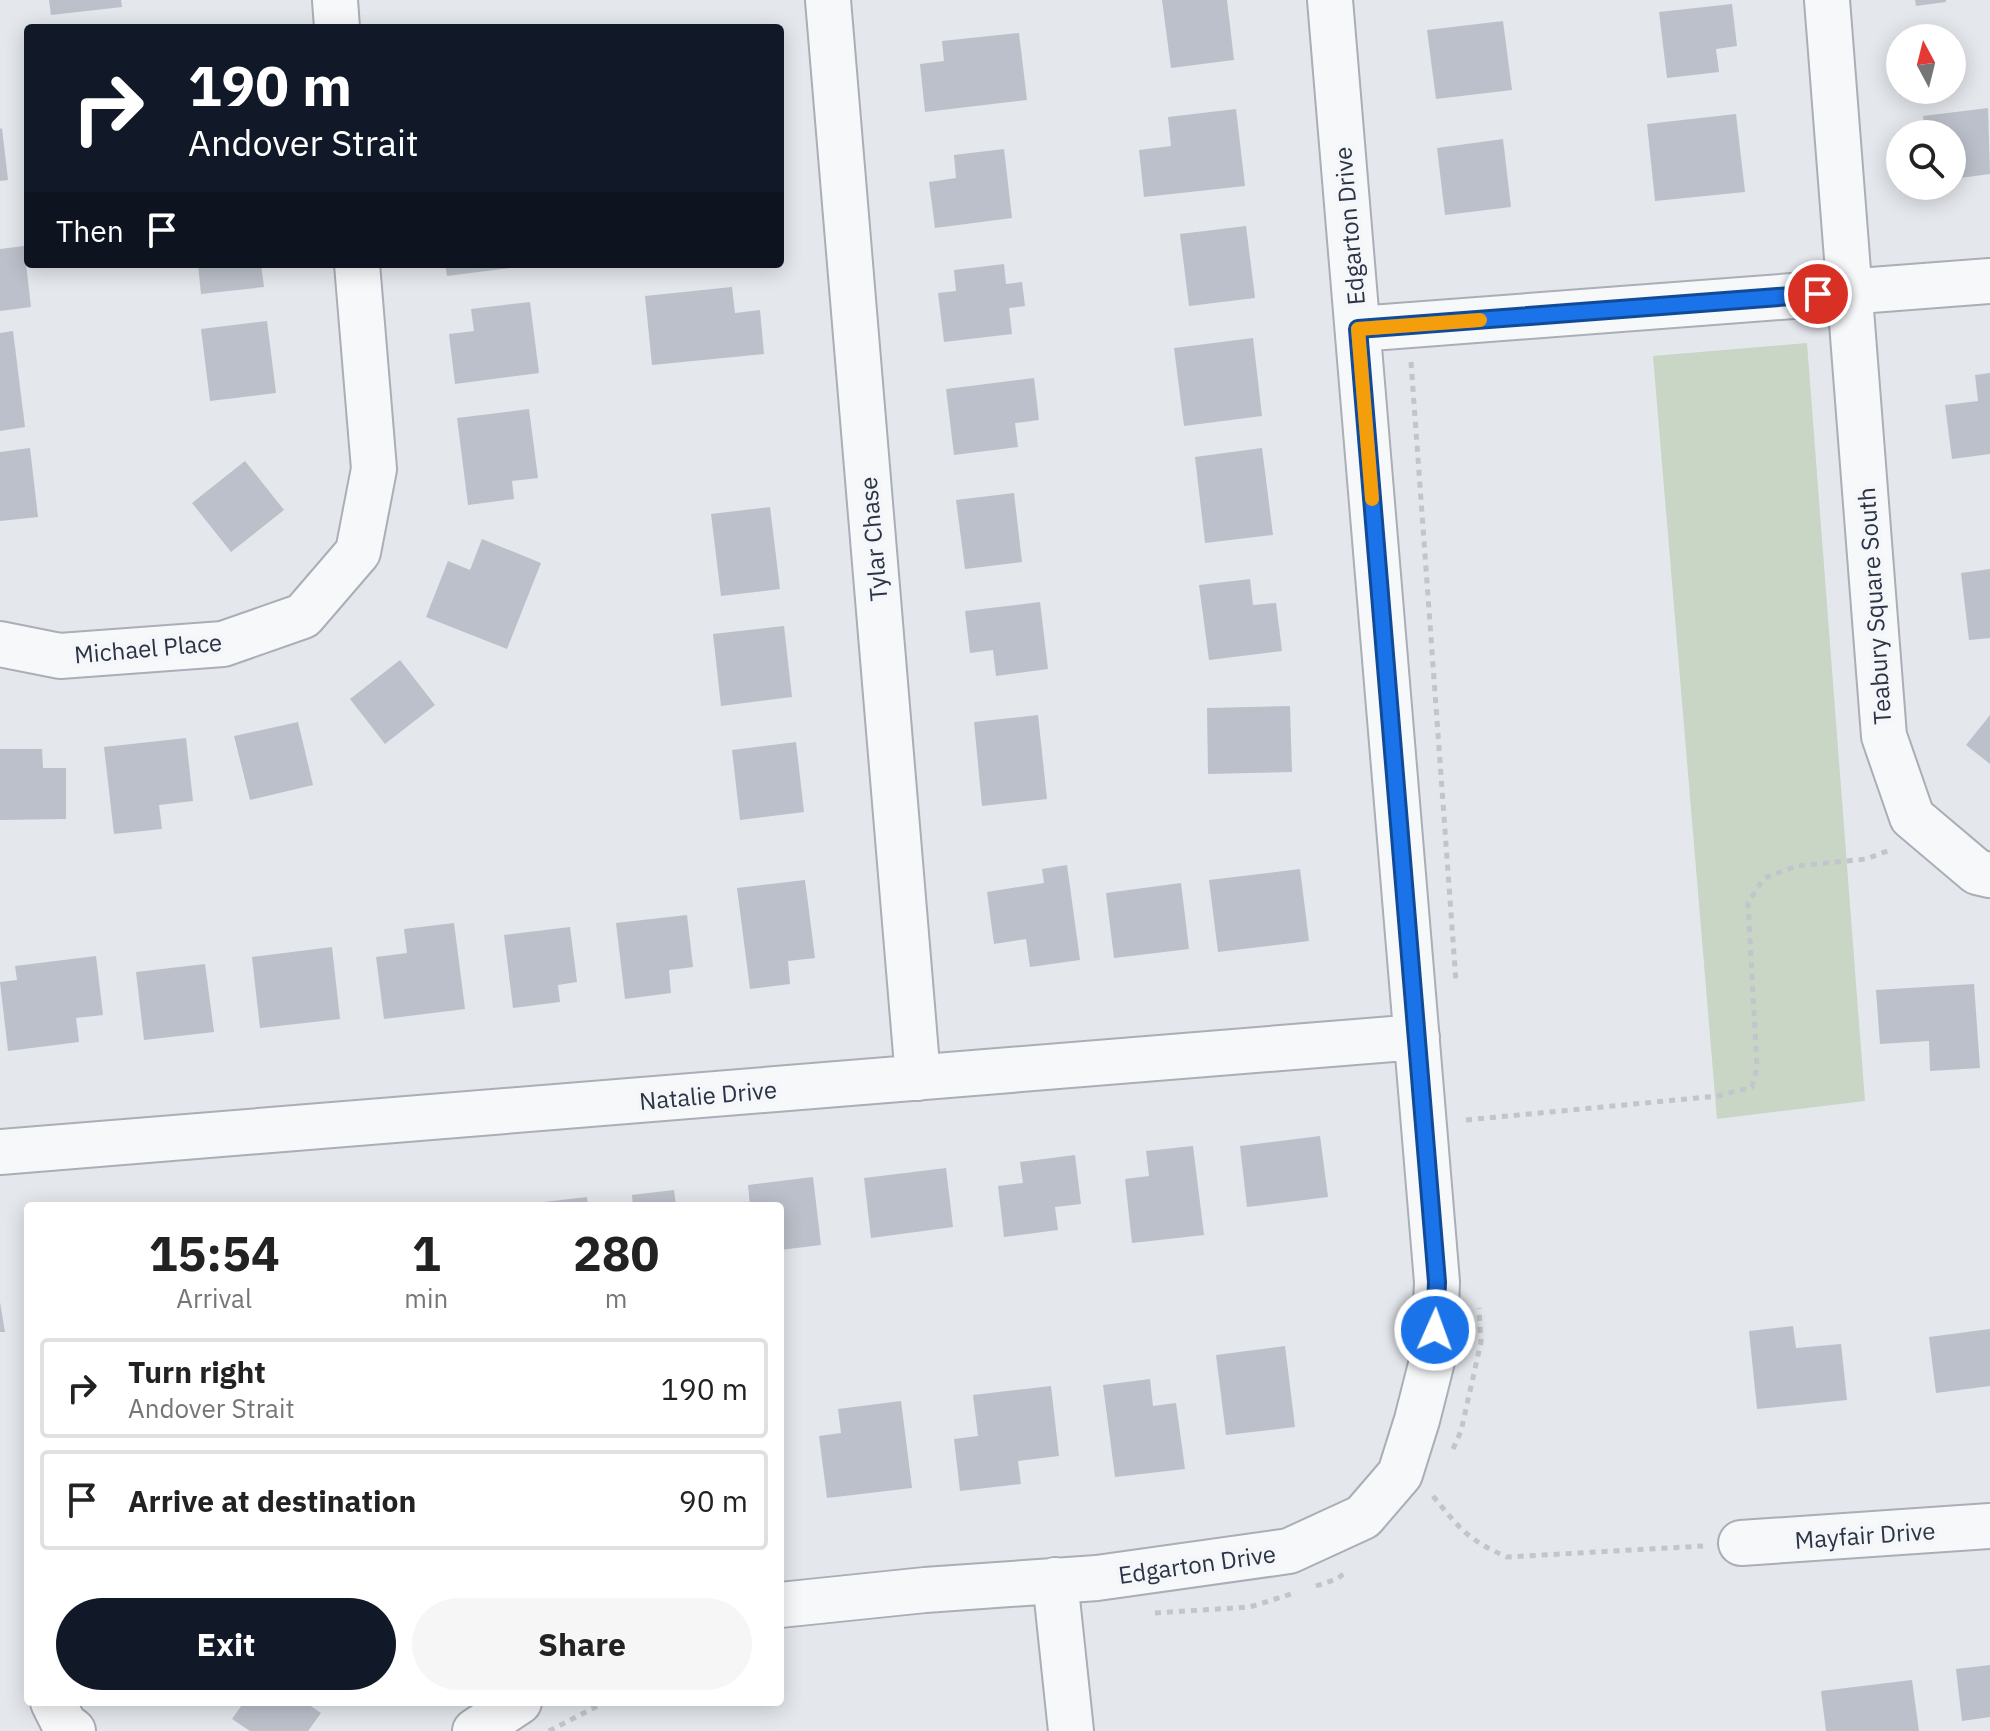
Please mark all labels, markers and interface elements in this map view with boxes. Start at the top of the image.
north arrow [1886,24,1966,104]
map controls [1886,24,1966,200]
text: 190 m [188,49,352,121]
icon: right [56,56,160,160]
text: Andover Strait [188,119,419,166]
button: search [1886,120,1966,200]
street label: Edgarton Drive [1326,146,1372,306]
icon: arrive [140,208,184,252]
text: Then [56,211,124,250]
pin [1784,260,1852,328]
icon: arrive [1796,272,1840,316]
street label: Tylar Chase [852,475,894,603]
street label: Teabury Square South [1850,487,1898,725]
street label: Michael Place [73,626,223,670]
street label: Natalie Drive [638,1073,778,1117]
text: 15:54 [149,1222,280,1284]
text: 1 [412,1222,441,1284]
text: 280 [573,1222,659,1284]
text: Arrival [176,1281,252,1315]
text: min [404,1281,448,1315]
text: m [605,1281,627,1315]
position arrow [1393,1288,1477,1372]
text: Turn right [128,1352,266,1391]
icon: right [60,1366,104,1410]
text: 190 m [661,1369,748,1408]
text: Andover Strait [128,1391,295,1425]
icon: arrive [60,1478,104,1522]
text: Arrive at destination [128,1481,416,1520]
text: 90 m [679,1481,748,1520]
street label: Mayfair Drive [1794,1514,1936,1556]
street label: Edgarton Drive [1116,1537,1278,1591]
button: Exit [56,1598,396,1690]
button: Share [412,1598,752,1690]

